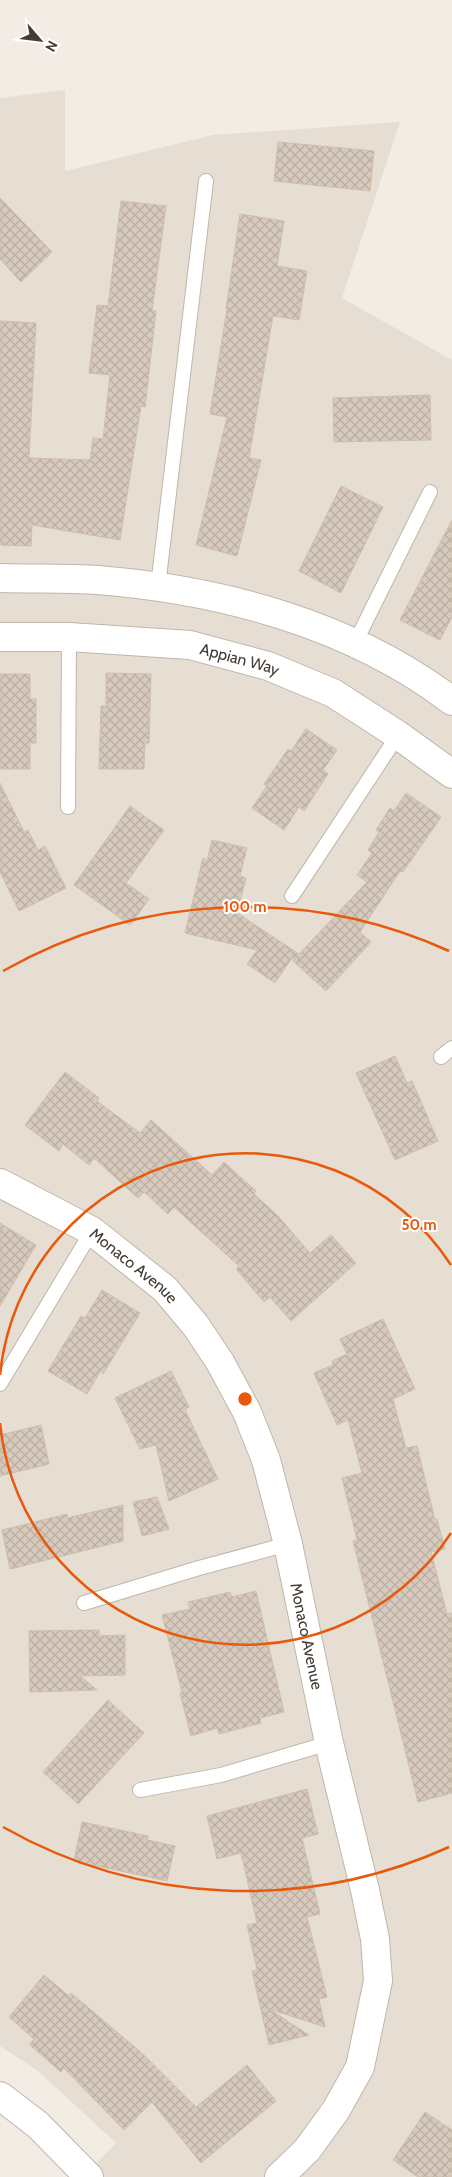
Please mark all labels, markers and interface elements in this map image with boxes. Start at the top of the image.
north arrow [15,15,65,65]
text: N [41,38,62,55]
street label: Appian Way [198,639,282,680]
text: 100 m [223,898,267,916]
text: 50 m [401,1216,437,1234]
street label: Monaco Avenue [86,1224,182,1307]
centre of rings [236,1390,254,1408]
street label: Monaco Avenue [286,1581,327,1691]

